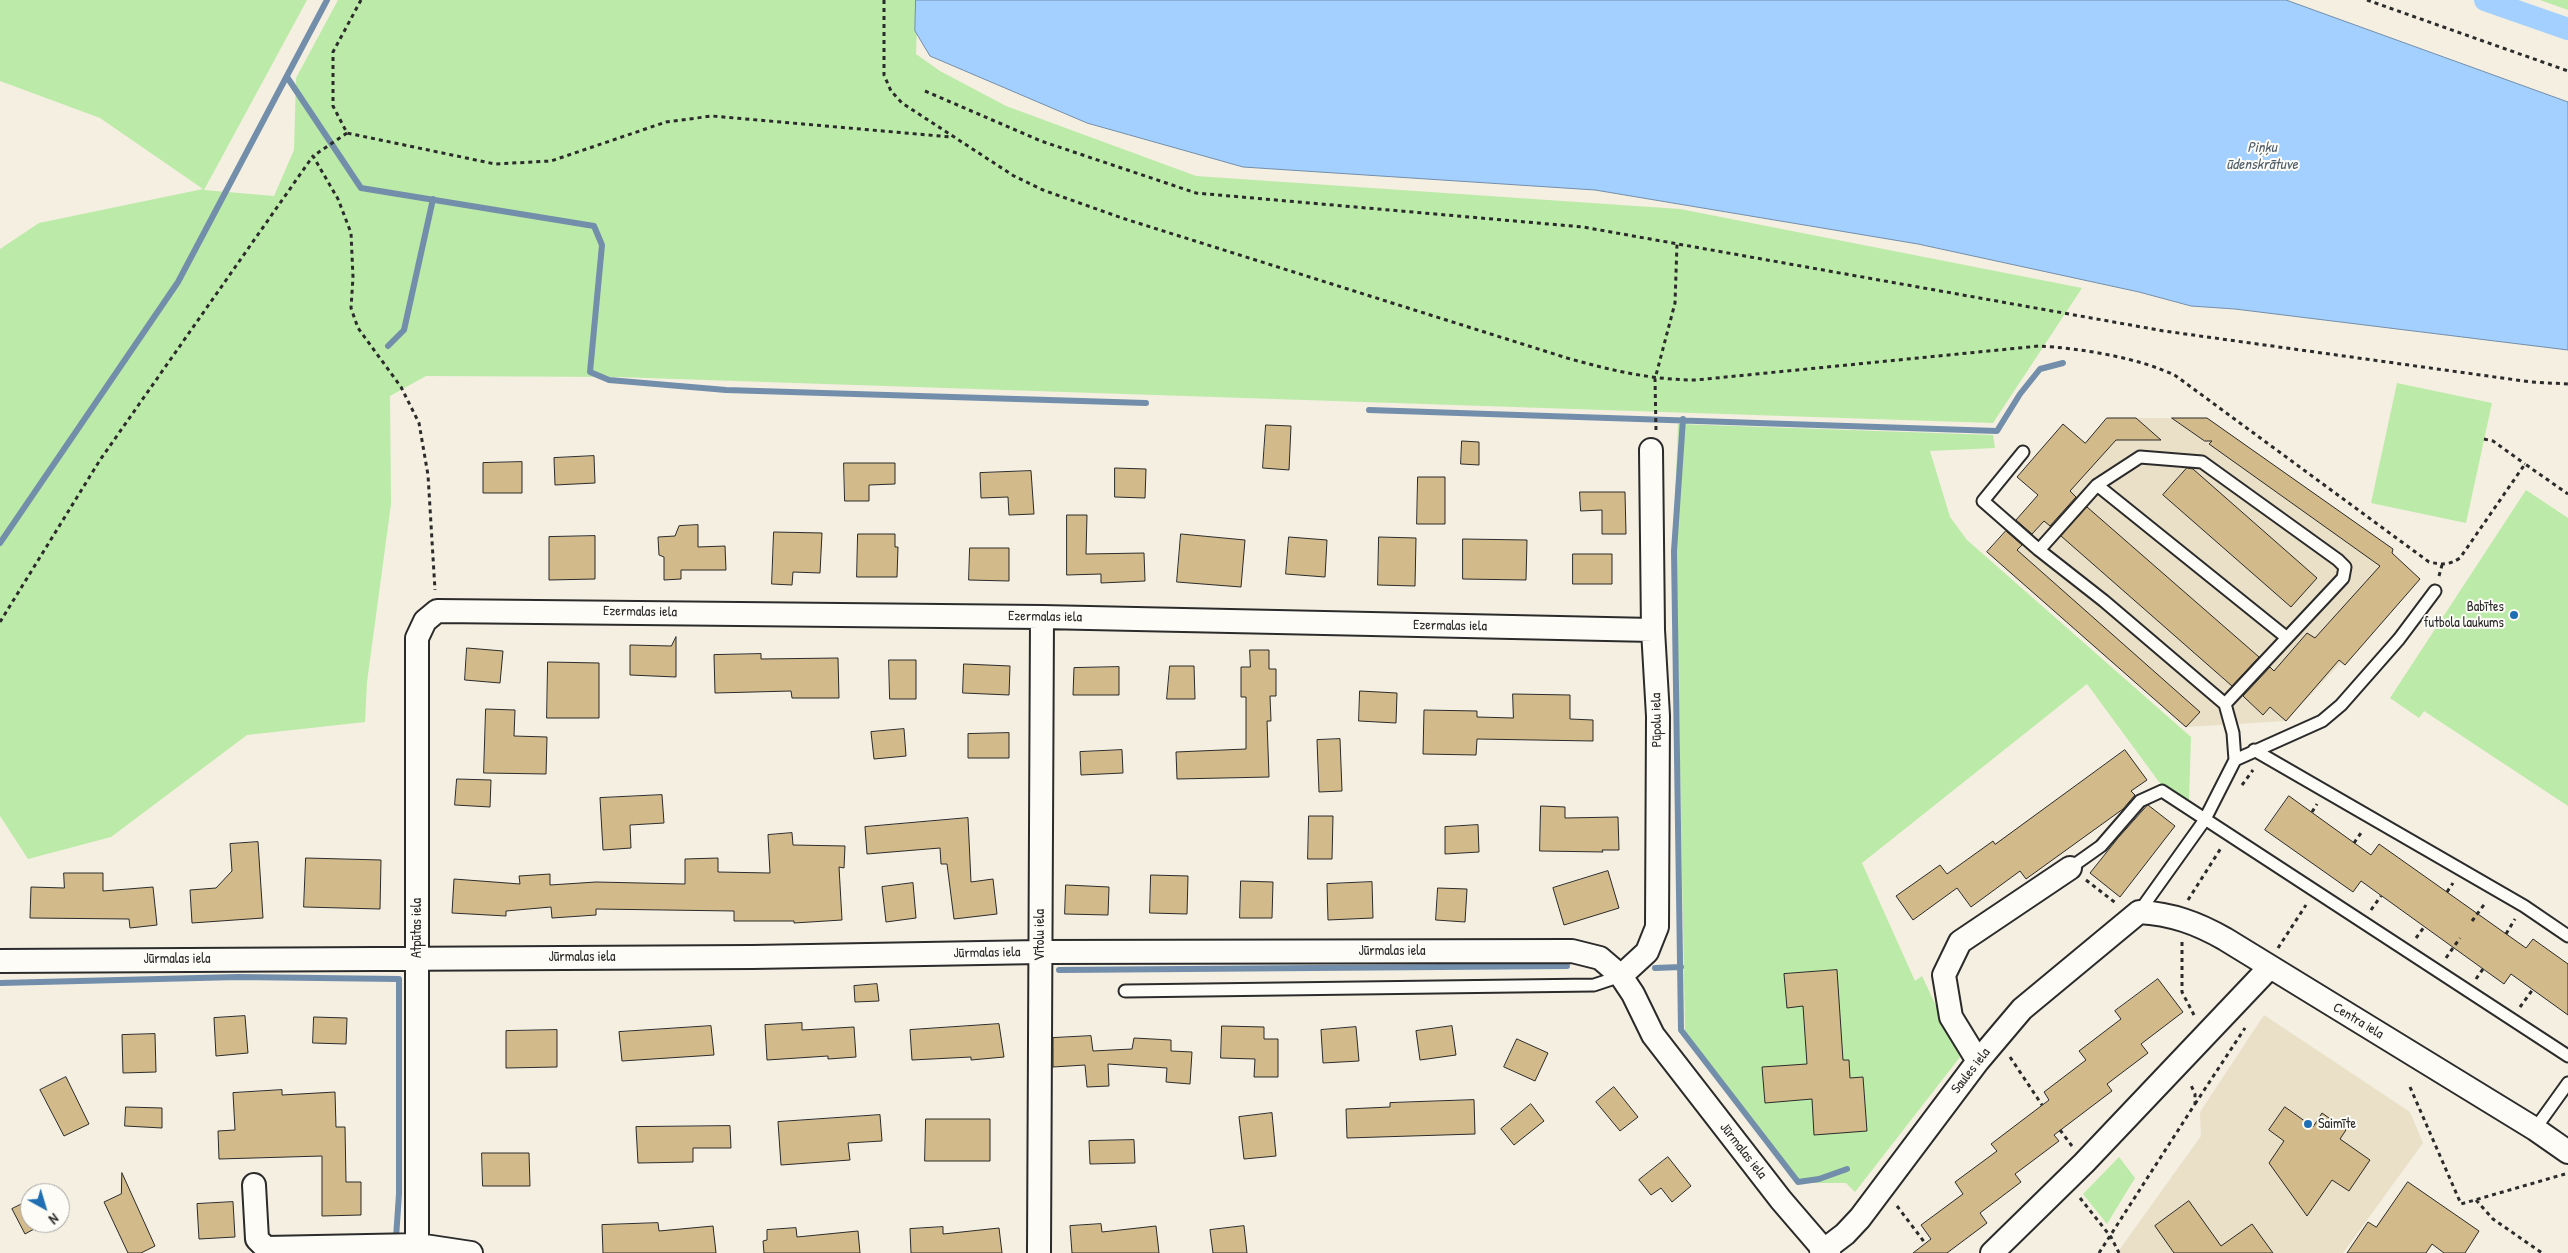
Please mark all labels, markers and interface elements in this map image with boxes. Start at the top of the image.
water label: Piņķu ūdenskrātuve [2226,139,2298,174]
place label: Babītes futbola laukums [2424,599,2504,632]
street label: Ezermalas iela [603,603,677,621]
street label: Ezermalas iela [1008,608,1082,626]
marker: Babītes futbola laukums [2508,609,2520,621]
street label: Ezermalas iela [1413,617,1487,635]
street label: Pūpolu iela [1648,693,1666,747]
street label: Atpūtas iela [409,898,425,958]
street label: Vītolu iela [1032,909,1048,961]
street label: Jūrmalas iela [1359,943,1425,959]
street label: Jūrmalas iela [953,944,1021,962]
street label: Jūrmalas iela [549,949,615,965]
street label: Jūrmalas iela [144,951,210,967]
street label: Centra iela [2329,999,2387,1043]
street label: Saules iela [1948,1045,1994,1097]
place label: Saimīte [2318,1116,2356,1132]
marker: Saimīte [2302,1118,2314,1130]
street label: Jūrmalas iela [1716,1119,1770,1183]
north arrow [20,1183,70,1233]
text: N [45,1210,63,1229]

